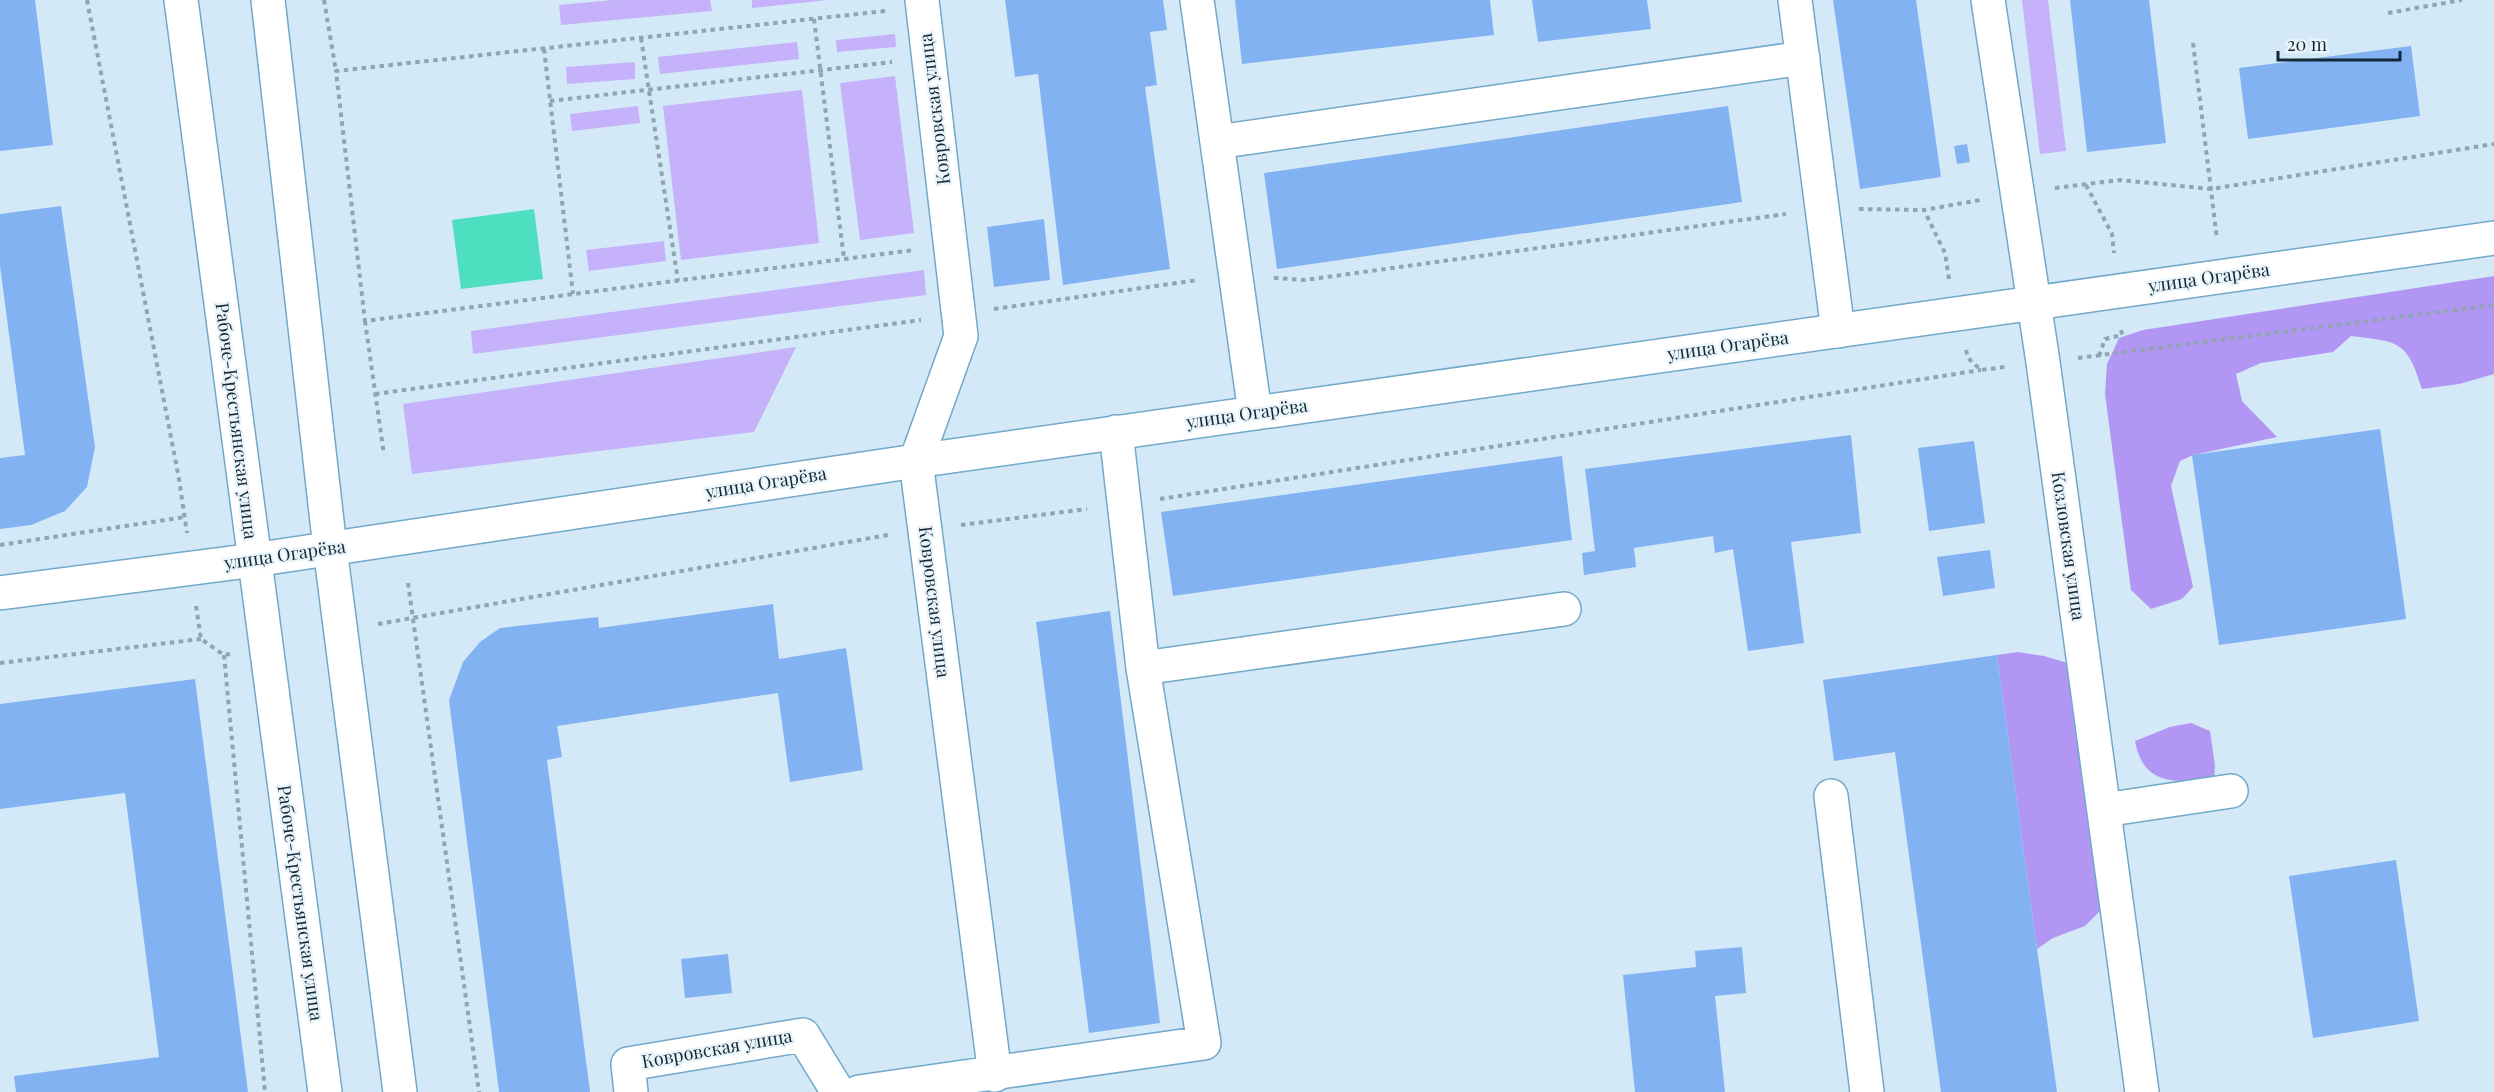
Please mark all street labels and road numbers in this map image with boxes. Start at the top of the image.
street label: Ковровская улица [913,32,955,186]
street label: улица Огарёва [2146,257,2271,298]
street label: Рабоче-Крестьянская улица [211,301,263,541]
street label: улица Огарёва [1665,325,1790,366]
street label: улица Огарёва [1184,393,1309,434]
street label: улица Огарёва [703,461,828,504]
street label: Козловская улица [2047,470,2091,622]
street label: Ковровская улица [914,525,956,679]
street label: улица Огарёва [222,534,347,575]
street label: Рабоче-Крестьянская улица [273,783,329,1022]
street label: Ковровская улица [640,1023,794,1073]

